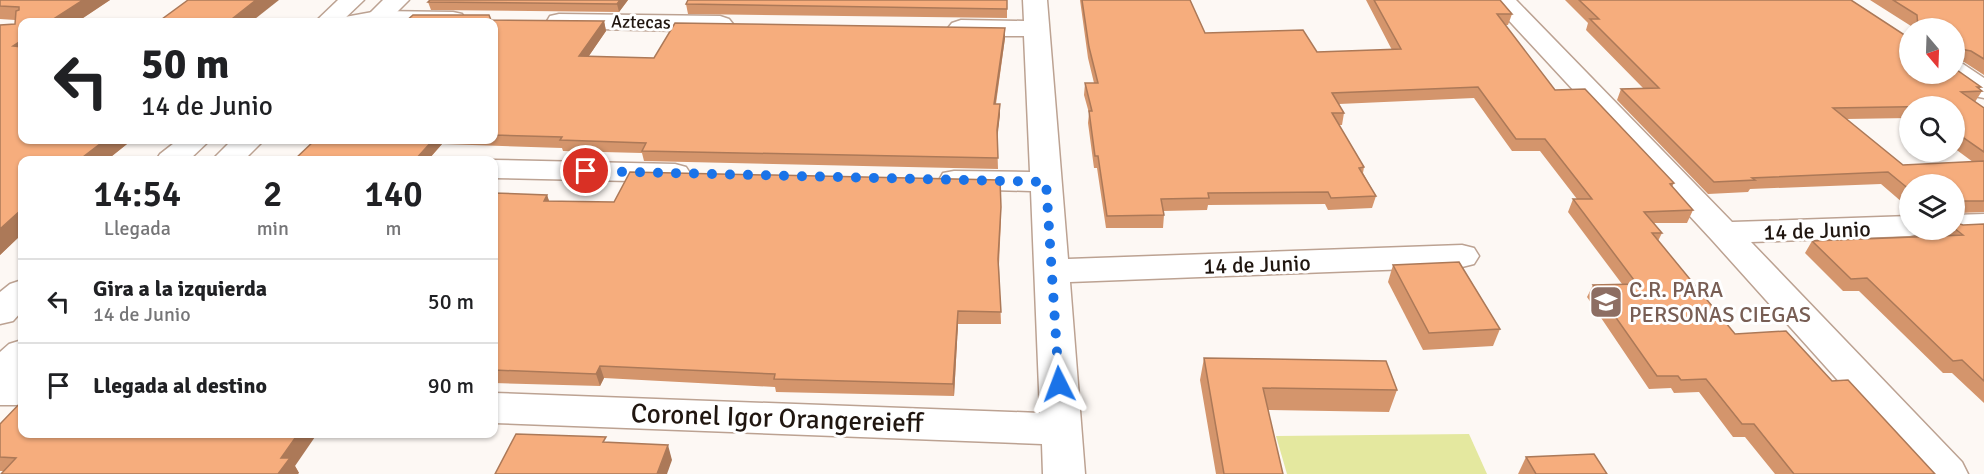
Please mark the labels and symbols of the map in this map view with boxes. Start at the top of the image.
street label: Aztecas [611,10,671,34]
north arrow [1899,18,1965,84]
pin [560,145,611,196]
street label: 14 de Junio [1763,215,1871,246]
street label: 14 de Junio [1203,249,1311,280]
place label: C.R. PARA PERSONAS CIEGAS [1629,276,1811,328]
school or university icon: C.R. PARA PERSONAS CIEGAS [1588,284,1624,320]
position arrow [1027,352,1091,416]
street label: Coronel Igor Orangereieff [630,397,925,440]

